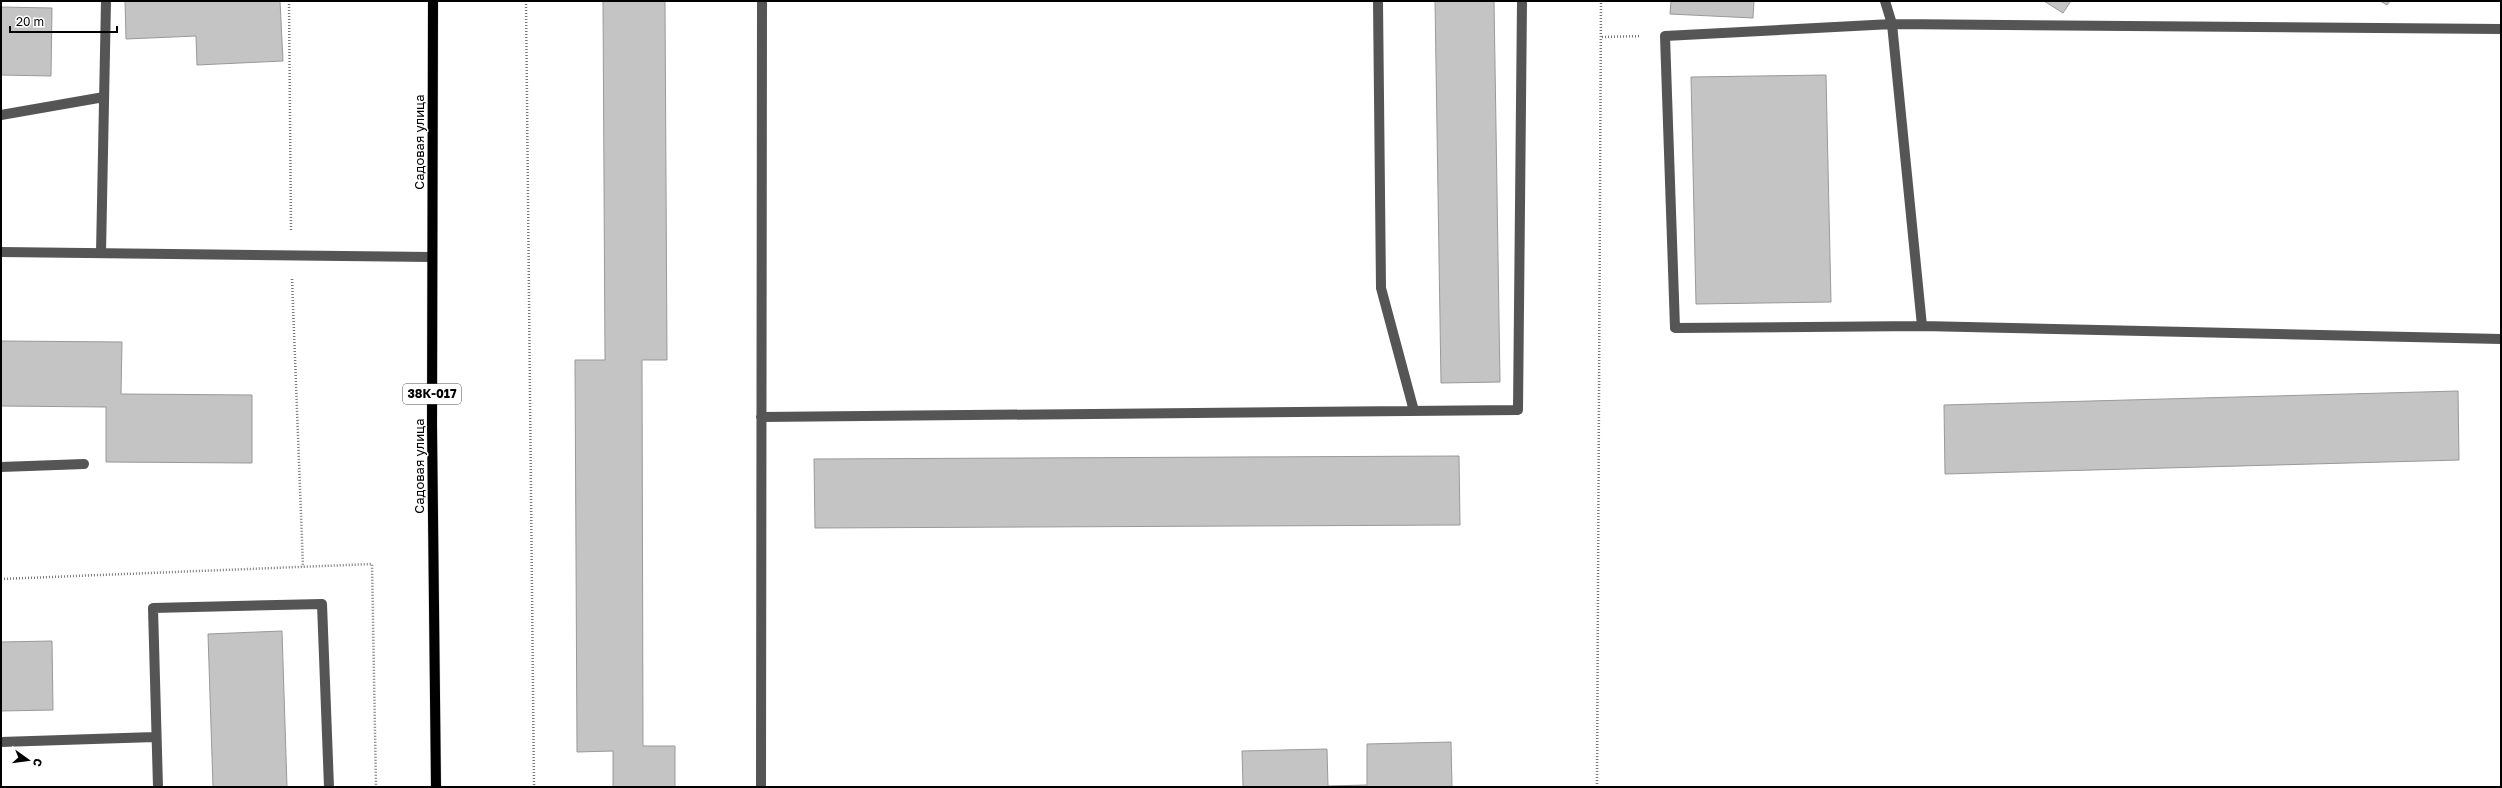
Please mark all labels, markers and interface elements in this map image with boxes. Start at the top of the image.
scale bar [10,8,117,34]
text: 20 m [16,14,44,29]
street label: Садовая улица [411,94,427,190]
road number: 38К-017 [403,384,461,404]
street label: Садовая улица [411,418,427,514]
north arrow [8,740,48,780]
text: С [31,757,45,768]

